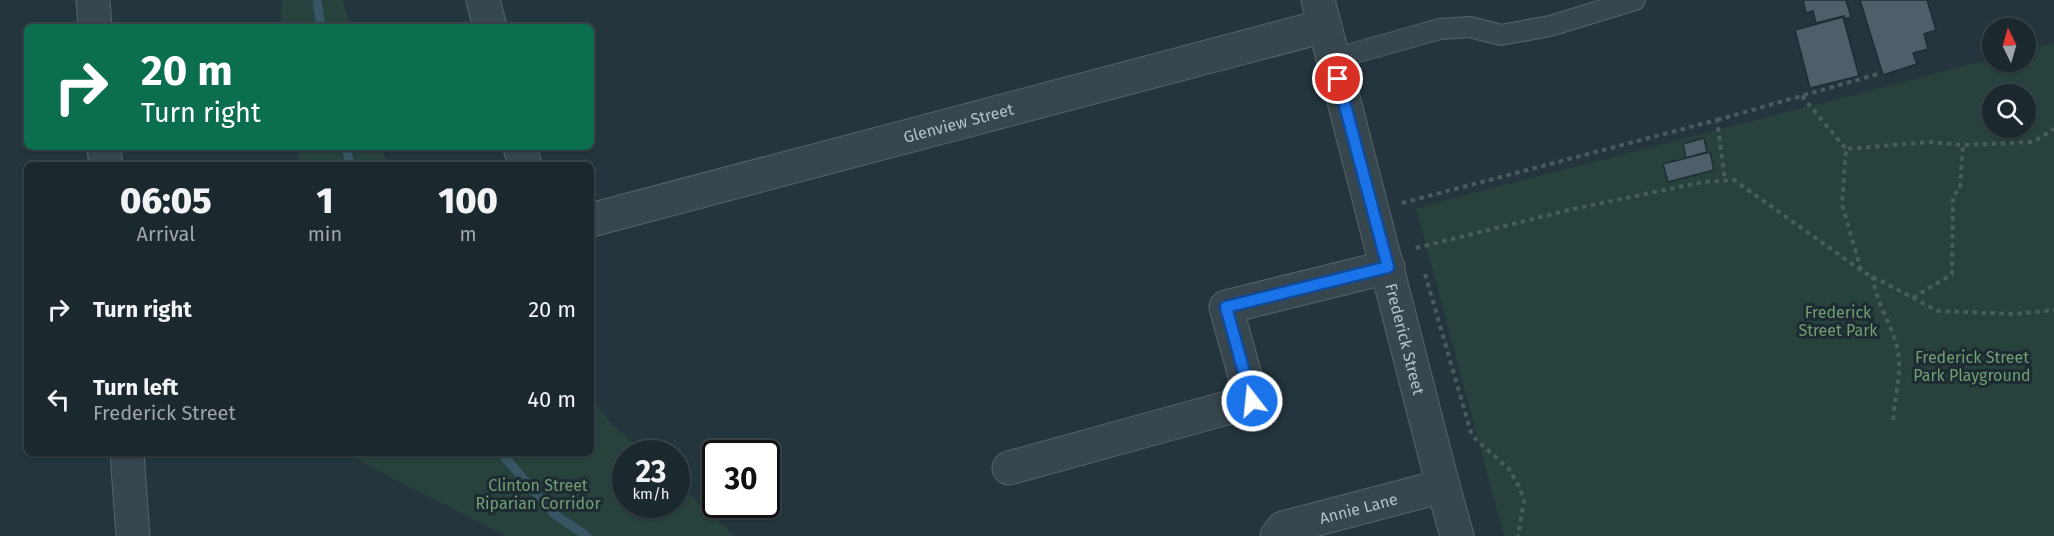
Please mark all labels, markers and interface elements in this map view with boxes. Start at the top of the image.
north arrow [1982,18,2036,72]
map controls [1982,18,2036,138]
text: 20 m [141,46,233,96]
icon: right [42,48,120,126]
pin [1312,53,1363,104]
icon: arrive [1321,62,1354,95]
button: search [1982,84,2036,138]
text: Turn right [141,97,261,129]
street label: Glenview Street [901,100,1016,147]
text: 06:05 [120,179,212,223]
text: 1 [316,179,333,223]
text: 100 [438,179,498,223]
text: Arrival [137,222,195,246]
text: min [308,222,342,246]
text: m [460,222,477,246]
street label: Frederick Street [1381,281,1428,397]
icon: right [42,293,75,326]
text: Turn right [93,296,192,323]
text: 20 m [528,296,576,323]
park label: Frederick Street Park [1798,303,1878,340]
park label: Frederick Street Park Playground [1913,348,2031,385]
position arrow [1220,369,1284,433]
text: Turn left [93,374,178,401]
icon: left [42,383,75,416]
text: 40 m [527,386,576,413]
text: Frederick Street [93,401,236,425]
speed limit sign: 30 [702,440,780,518]
text: 23 [636,454,666,490]
park label: Clinton Street Riparian Corridor [475,476,601,513]
text: km/h [632,485,670,503]
street label: Annie Lane [1317,489,1400,528]

